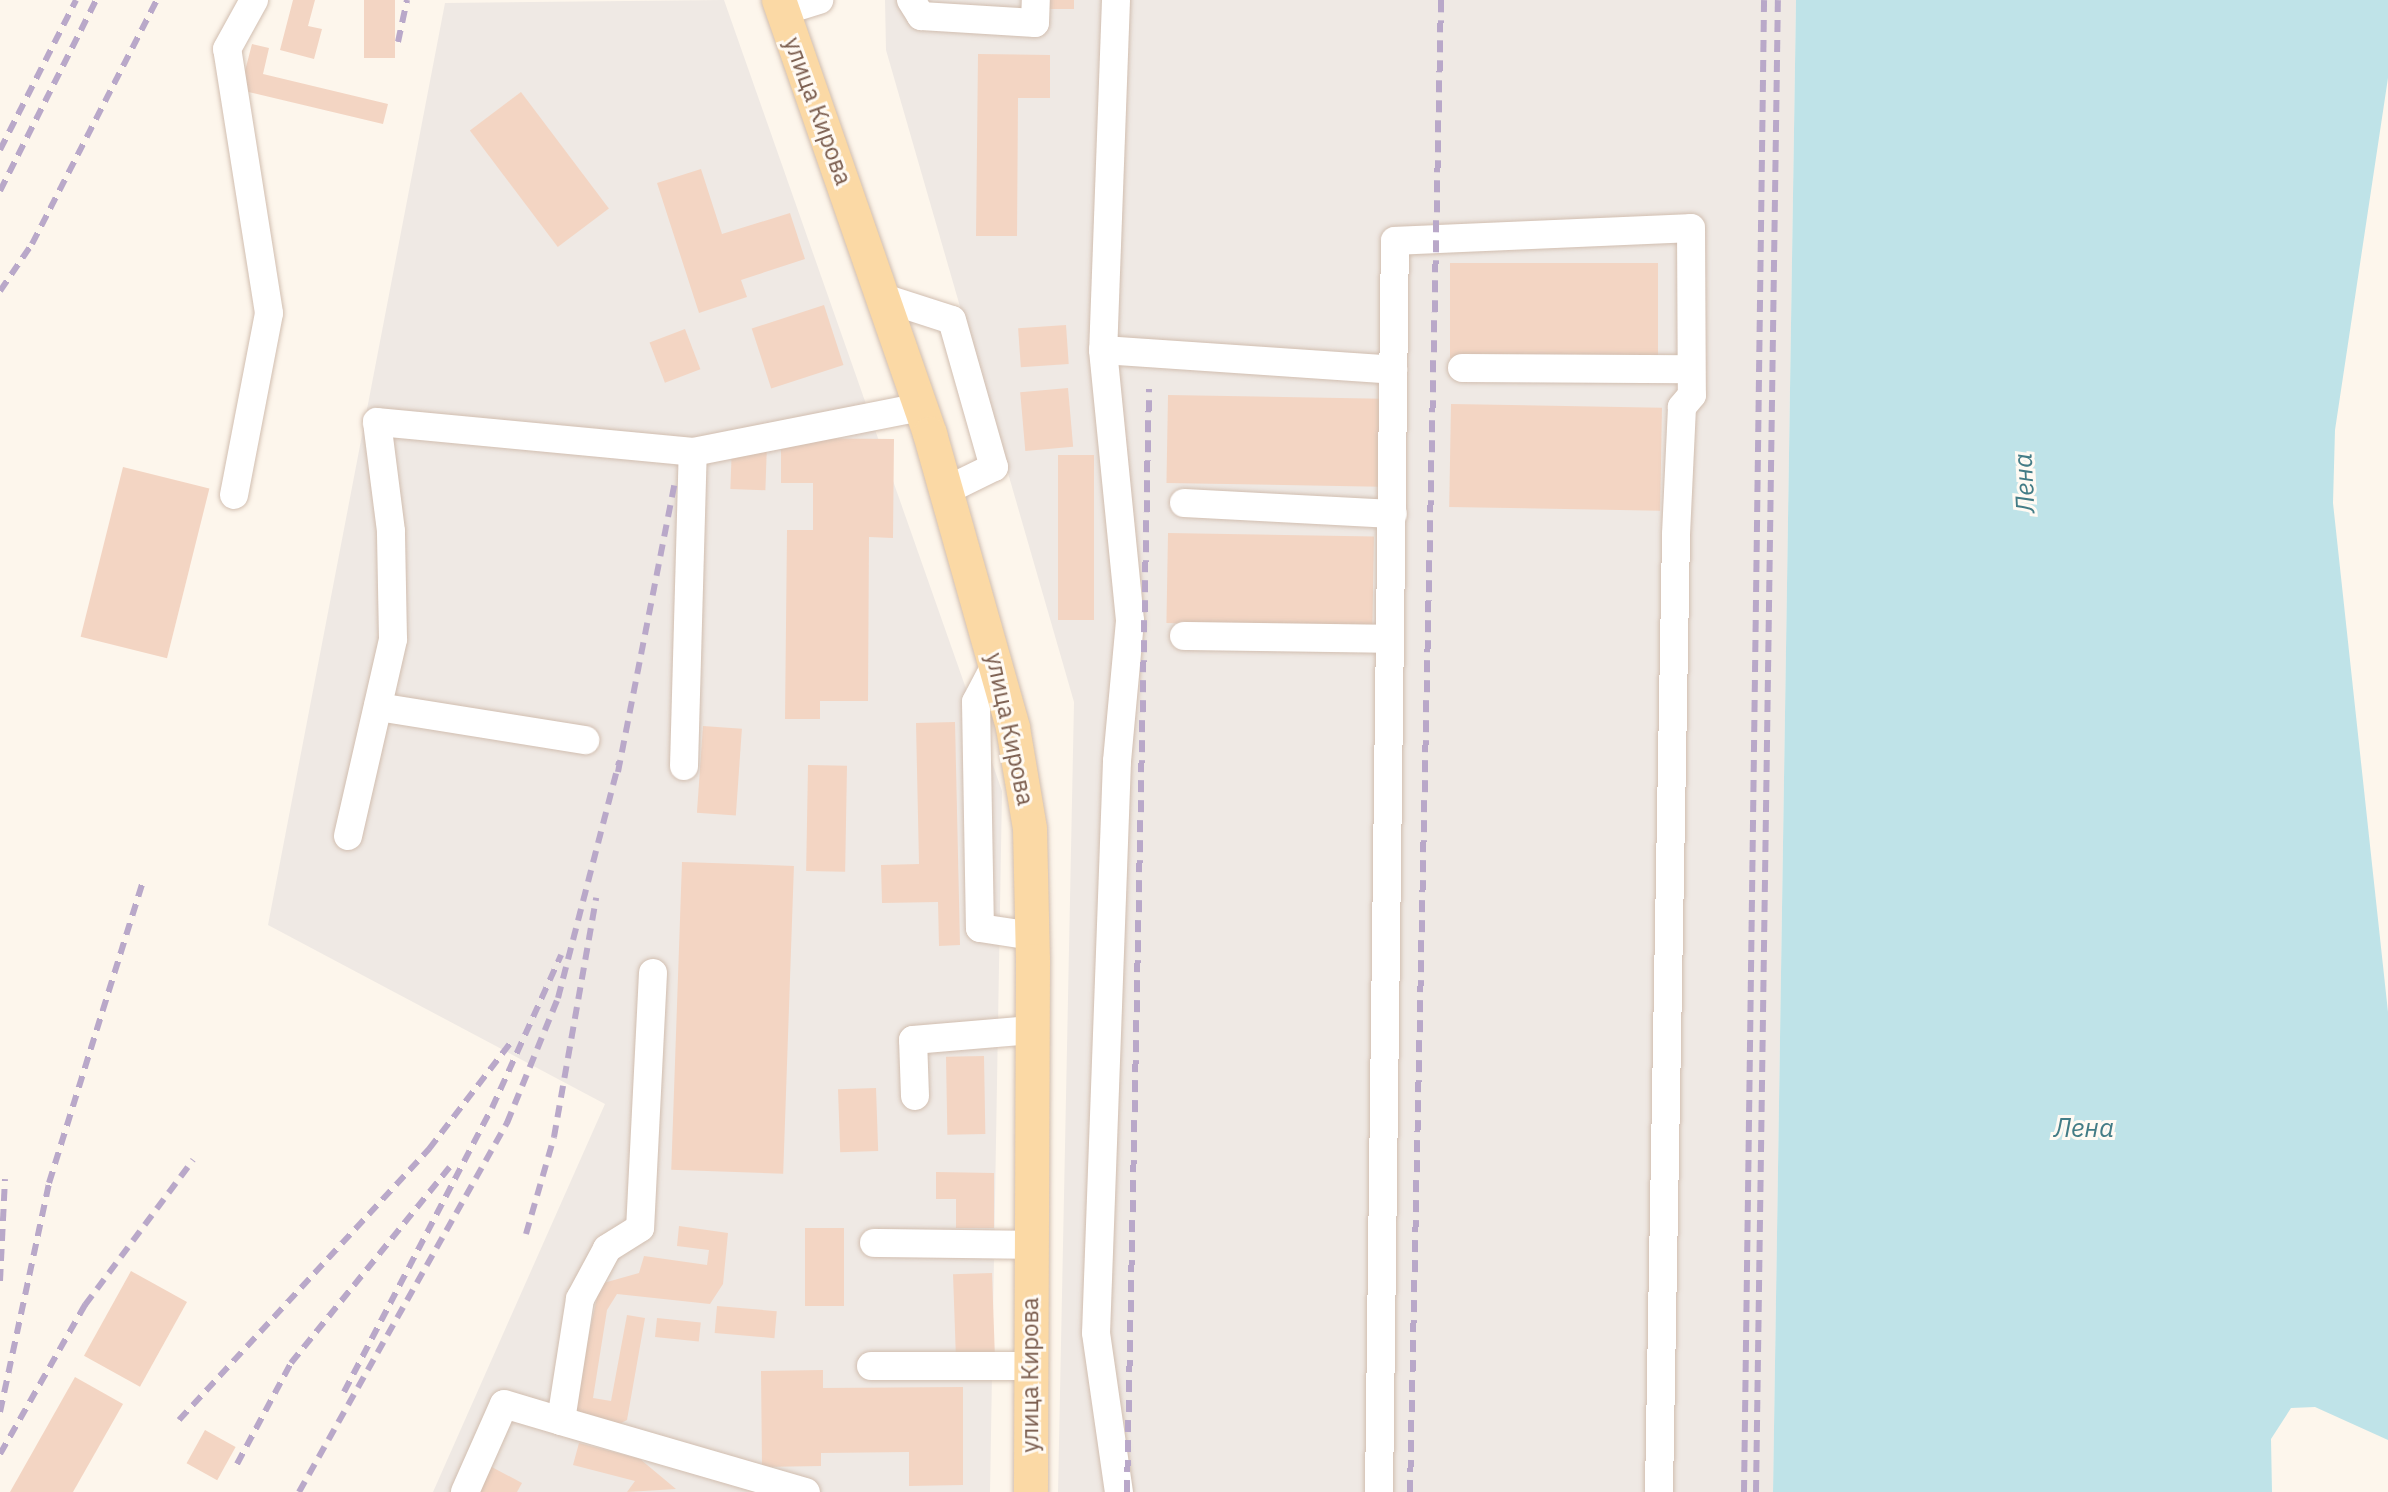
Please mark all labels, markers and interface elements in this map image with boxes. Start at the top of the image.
street label: улица Кирова [778,33,858,189]
water label: Лена [2007,452,2041,514]
street label: улица Кирова [980,650,1040,808]
water label: Лена [2054,1112,2114,1144]
street label: улица Кирова [1016,1297,1044,1453]

